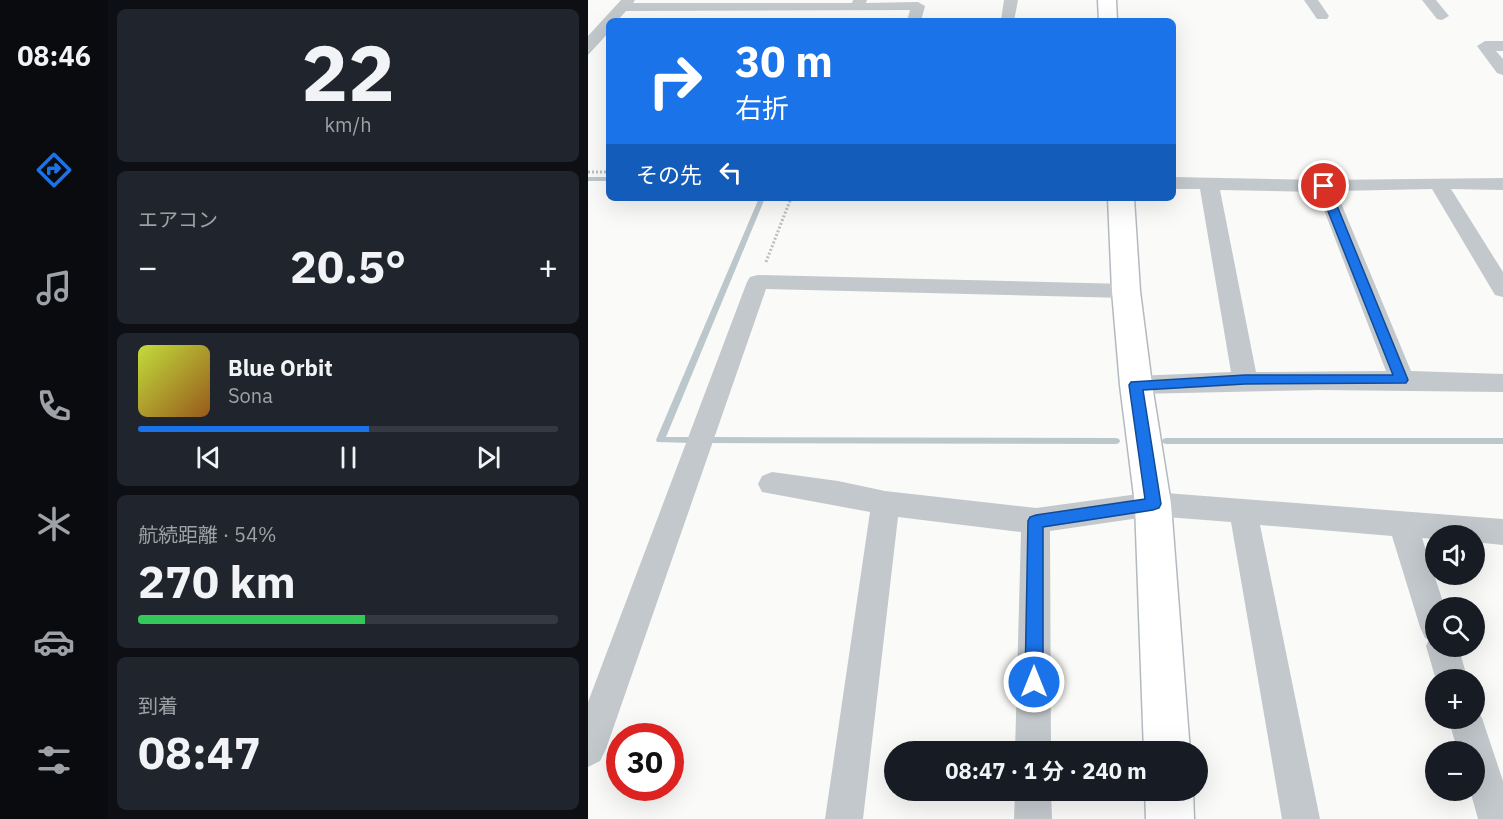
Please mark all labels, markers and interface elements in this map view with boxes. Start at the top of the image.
text: 22 [301,21,395,122]
text: 30 m [735,34,833,89]
text: 08:46 [17,38,91,73]
icon: right [636,42,714,120]
text: 右折 [735,90,789,125]
text: km/h [324,111,372,138]
icon: directions [33,149,75,191]
icon: left [714,156,747,189]
text: その先 [636,160,702,189]
pin [1298,160,1349,211]
icon: arrive [1307,169,1340,202]
text: エアコン [138,206,218,233]
text: 20.5° [290,237,406,295]
text: − [138,245,158,288]
text: + [538,245,558,288]
icon: music [33,267,75,309]
text: Blue Orbit [228,353,333,382]
text: Sona [228,382,273,409]
icon: phone [33,385,75,427]
icon: previous [192,441,225,474]
icon: pause [332,441,365,474]
icon: next [472,441,505,474]
icon: climate [33,503,75,545]
text: 航続距離 · 54% [138,521,277,548]
map controls [1425,525,1485,801]
button: sound [1425,525,1485,585]
text: 270 km [138,552,296,610]
button: search [1425,597,1485,657]
icon: car [33,621,75,663]
position arrow [1002,650,1066,714]
button: + [1425,669,1485,729]
text: 到着 [138,692,178,719]
text: 08:47 [138,723,261,781]
speed limit sign: 30 [606,723,684,801]
icon: filters [33,739,75,781]
button: − [1425,741,1485,801]
text: 08:47 · 1 分 · 240 m [945,756,1147,785]

